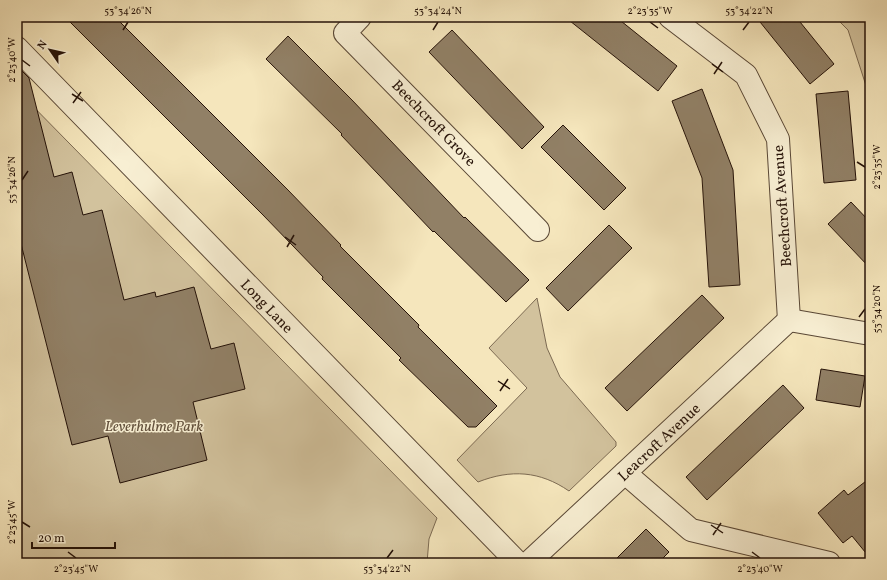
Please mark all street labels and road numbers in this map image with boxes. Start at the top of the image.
street label: Beechcroft Grove [386,76,480,172]
street label: Beechcroft Avenue [769,144,798,268]
street label: Long Lane [235,275,297,339]
street label: Leacroft Avenue [614,399,706,487]

